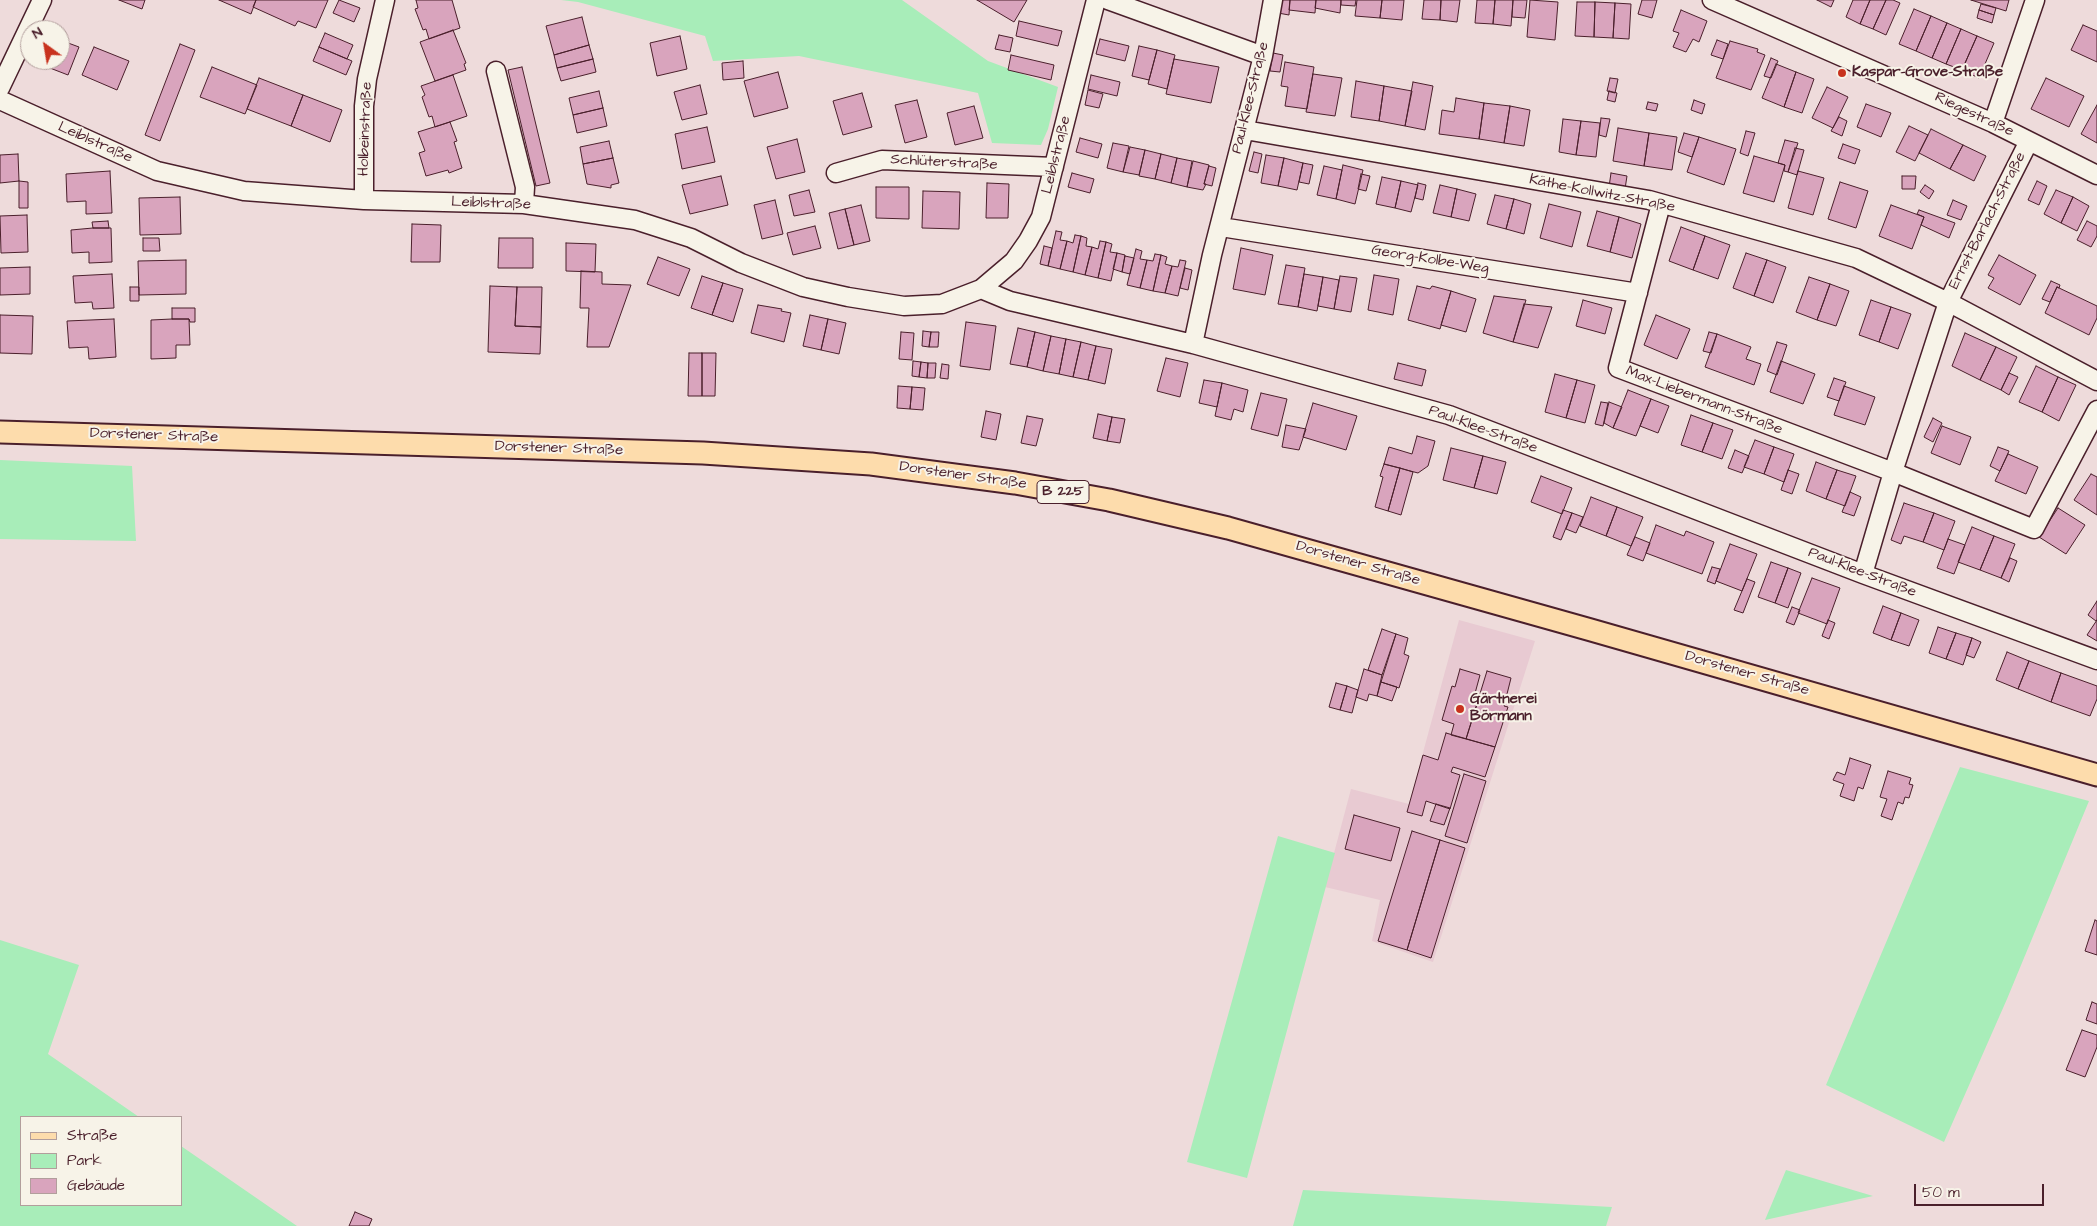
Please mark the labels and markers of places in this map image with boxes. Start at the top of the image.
place label: Kaspar-Grove-Straße [1852,64,2003,82]
marker: Kaspar-Grove-Straße [1836,67,1848,79]
place label: Gärtnerei Börmann [1470,691,1537,726]
marker: Gärtnerei Börmann [1454,703,1466,715]

